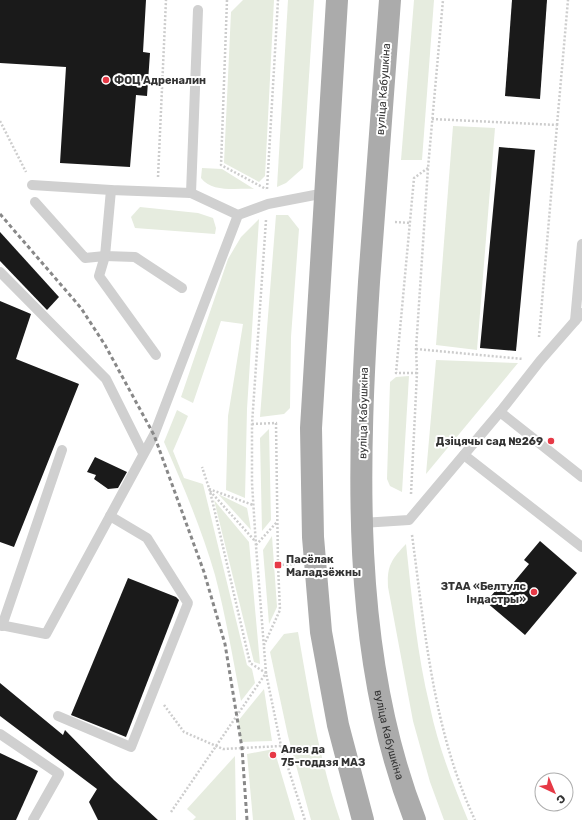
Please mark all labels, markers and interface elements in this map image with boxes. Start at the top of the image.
street label: вуліца Кабушкіна [374,43,393,135]
place label: ФОЦ Адреналин [114,74,206,87]
marker: ФОЦ Адреналин [101,75,111,85]
street label: вуліца Кабушкіна [356,367,371,459]
place label: Дзіцячы сад №269 [436,435,543,448]
marker: Дзіцячы сад №269 [546,436,556,446]
place label: Пасёлак Маладзёжны [286,553,361,579]
marker: Пасёлак Маладзёжны [273,560,283,570]
place label: ЗТАА «Белтулс Iндастры» [441,580,527,606]
marker: ЗТАА «Белтулс Iндастры» [529,587,539,597]
street label: вуліца Кабушкіна [371,689,406,781]
place label: Алея да 75-годдзя МАЗ [281,743,365,769]
marker: Алея да 75-годдзя МАЗ [268,750,278,760]
north arrow [534,772,574,812]
text: С [553,791,568,806]

